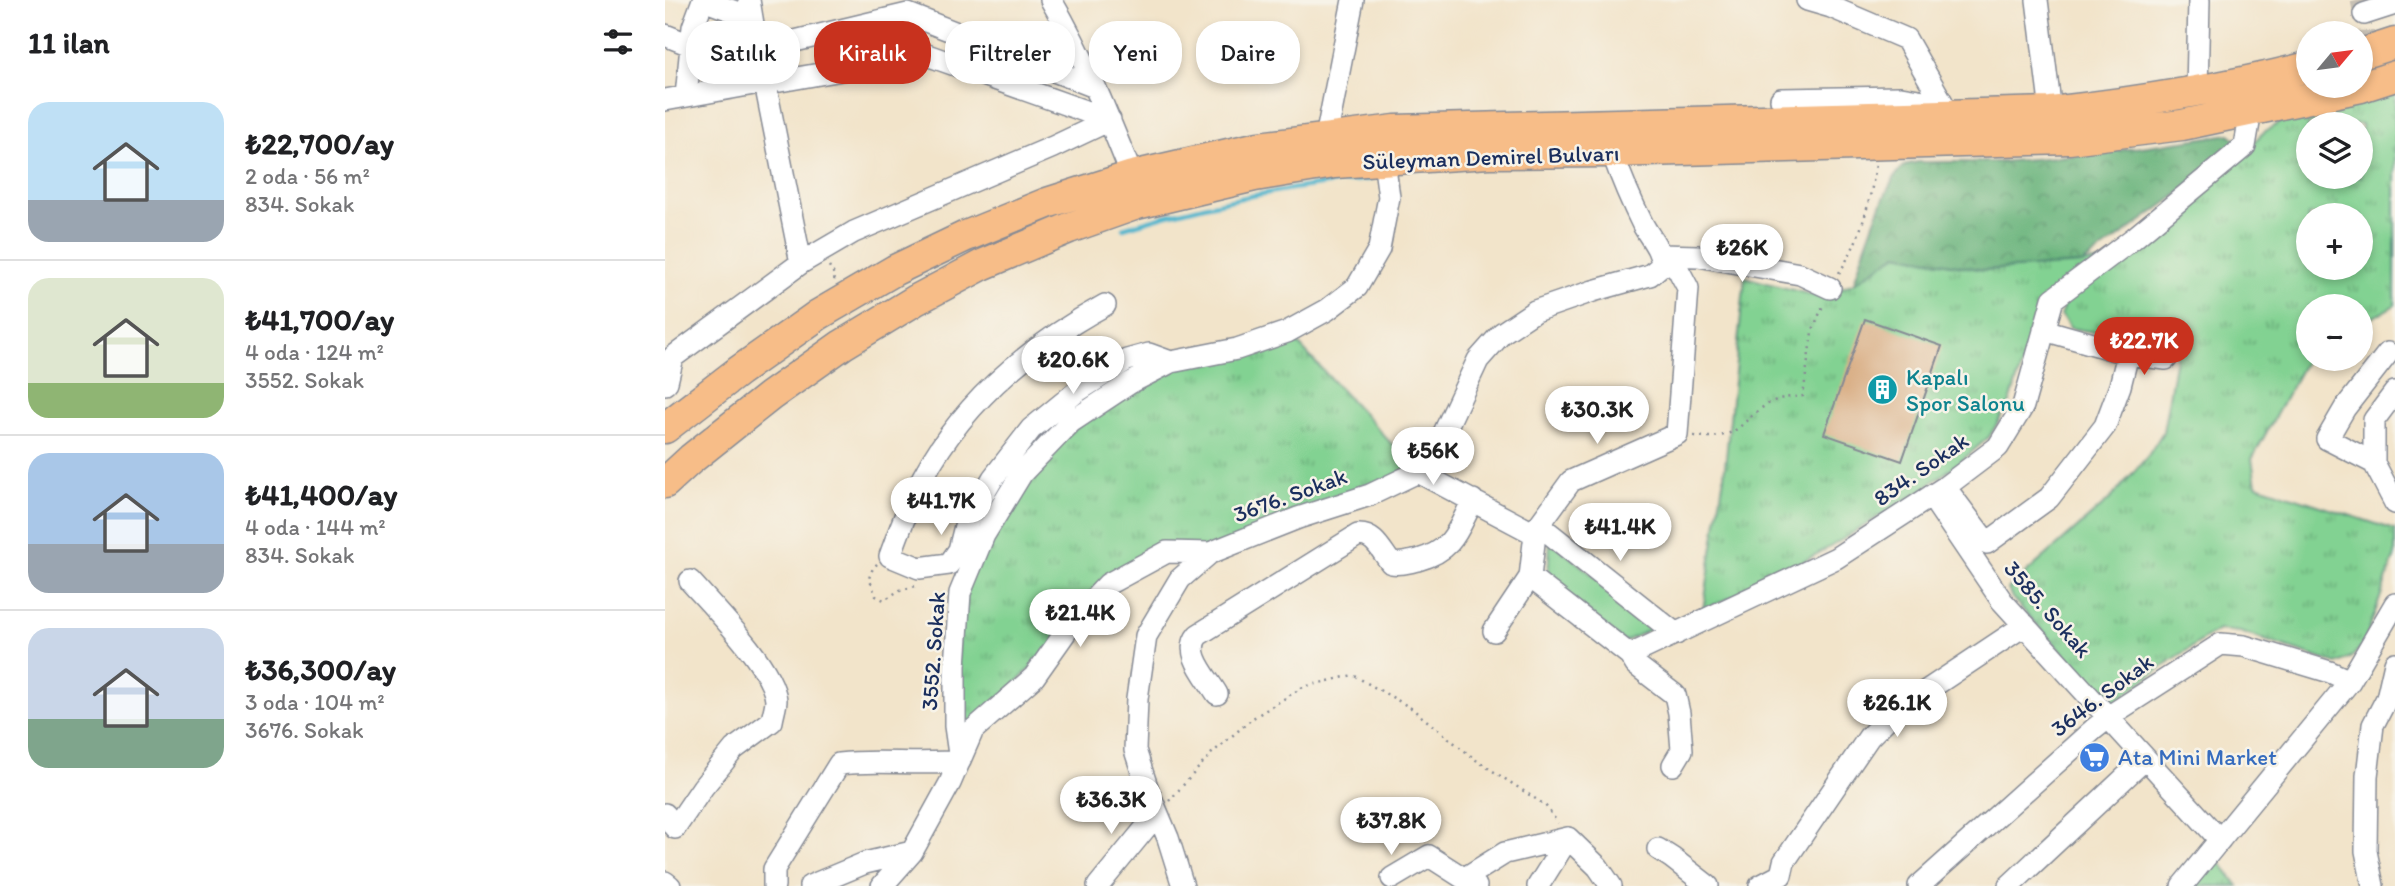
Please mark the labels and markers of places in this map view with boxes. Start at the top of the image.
pin: ₺26K [1701,224,1783,284]
pin: ₺22.7K [2087,318,2201,377]
pin: ₺20.6K [1016,336,1130,396]
place label: Kapalı Spor Salonu [1906,363,2025,417]
building icon: Kapalı Spor Salonu [1866,373,1900,407]
pin: ₺30.3K [1540,386,1654,446]
pin: ₺56K [1392,428,1474,487]
pin: ₺41.7K [884,477,998,537]
pin: ₺41.4K [1563,504,1677,563]
pin: ₺21.4K [1023,590,1137,649]
pin: ₺26.1K [1840,680,1954,739]
supermarket icon: Ata Mini Market [2078,740,2112,774]
place label: Ata Mini Market [2118,743,2277,771]
pin: ₺36.3K [1054,776,1168,836]
pin: ₺37.8K [1334,798,1448,857]

